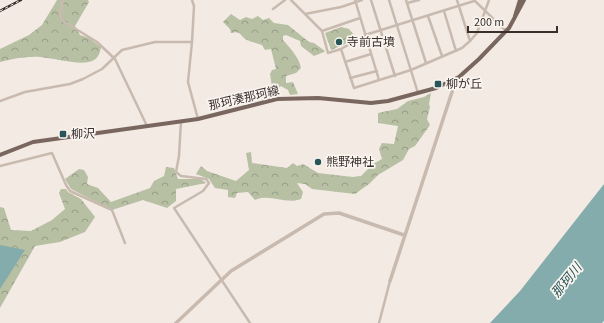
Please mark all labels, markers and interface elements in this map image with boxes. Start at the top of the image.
scale bar [468,8,557,34]
text: 200 m [474,14,504,31]
place label: 寺前古墳 [347,34,395,51]
marker: 寺前古墳 [334,37,344,47]
place label: 柳が丘 [446,76,482,93]
marker: 柳が丘 [433,79,443,89]
street label: 那珂湊那珂線 [207,82,281,115]
place label: 柳沢 [71,126,95,143]
marker: 柳沢 [58,129,68,139]
place label: 熊野神社 [326,154,374,171]
marker: 熊野神社 [313,157,323,167]
water label: 那珂川 [548,258,587,301]

